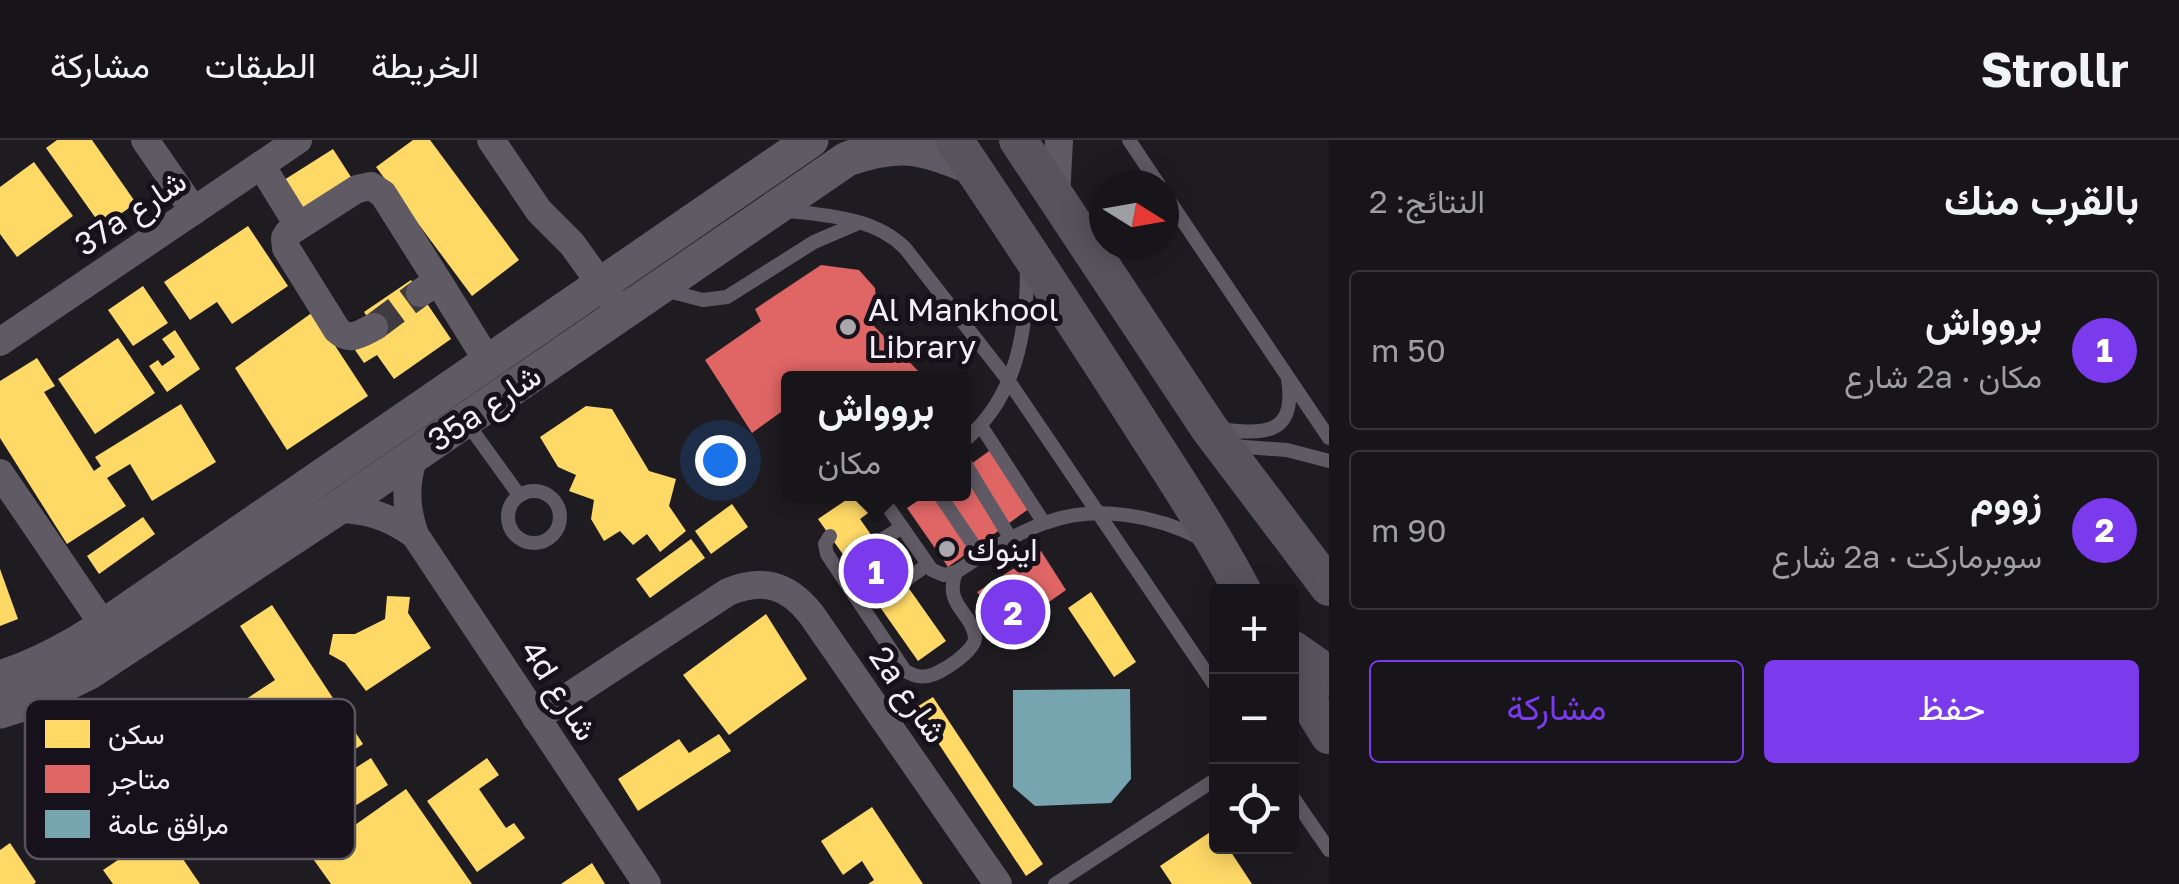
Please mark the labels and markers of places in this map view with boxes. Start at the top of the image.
place label: Al Mankhool Library [868,290,1059,365]
marker: Al Mankhool Library [837,316,859,338]
place label: اينوك [967,530,1038,570]
pin: 1 [844,534,908,608]
marker: اينوك [936,538,958,560]
pin: 2 [980,574,1046,650]

